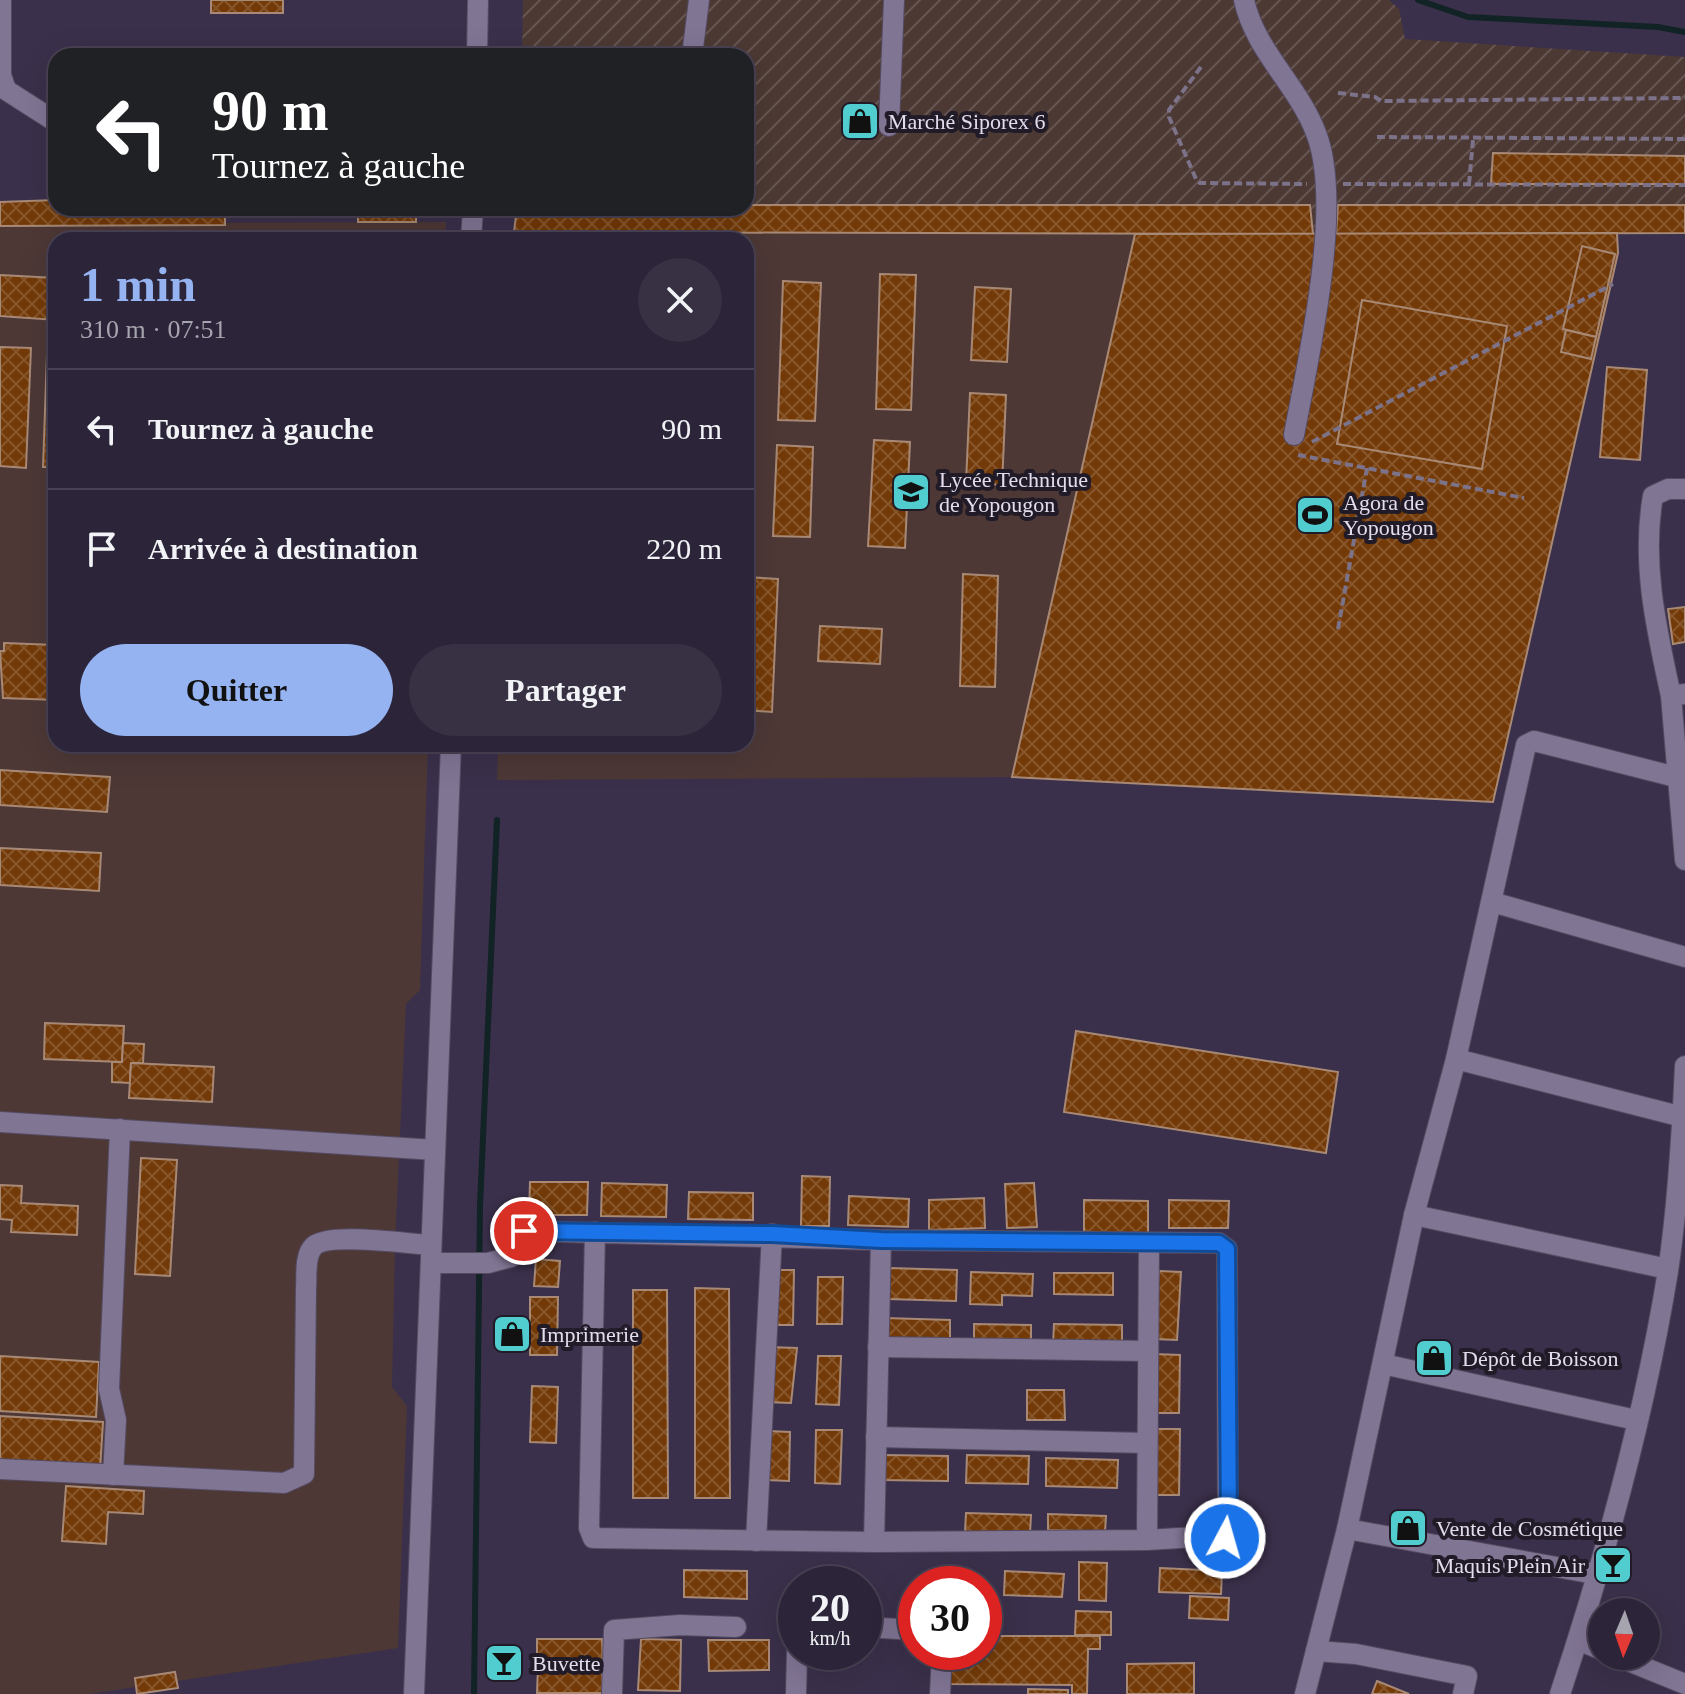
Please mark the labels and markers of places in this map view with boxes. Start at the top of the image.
shop icon: Marché Siporex 6 [839,100,881,142]
place label: Marché Siporex 6 [888,109,1046,134]
place label: Lycée Technique de Yopougon [939,467,1088,517]
school or university icon: Lycée Technique de Yopougon [890,471,932,513]
place label: Agora de Yopougon [1343,490,1434,540]
sports icon: Agora de Yopougon [1294,494,1336,536]
pin [490,1197,558,1265]
shop icon: Imprimerie [491,1313,533,1355]
place label: Imprimerie [540,1322,639,1347]
shop icon: Dépôt de Boisson [1413,1337,1455,1379]
place label: Dépôt de Boisson [1462,1346,1618,1371]
shop icon: Vente de Cosmétique [1387,1507,1429,1549]
place label: Vente de Cosmétique [1436,1516,1623,1541]
bar icon: Maquis Plein Air [1592,1544,1634,1586]
place label: Maquis Plein Air [1435,1553,1586,1578]
bar icon: Buvette [483,1642,525,1684]
place label: Buvette [532,1651,600,1676]

